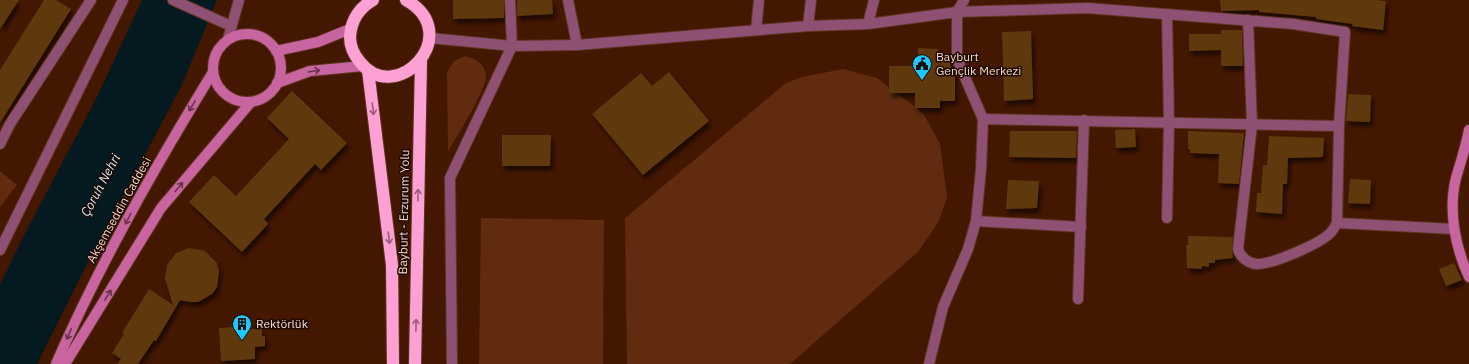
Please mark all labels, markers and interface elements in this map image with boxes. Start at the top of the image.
place label: Bayburt Gençlik Merkezi [936,49,1021,78]
public building icon: Bayburt Gençlik Merkezi [911,53,933,81]
one-way arrow [307,67,320,75]
one-way arrow [188,100,196,112]
one-way arrow [369,102,377,115]
street label: Bayburt - Erzurum Yolu [395,150,412,274]
water label: Çoruh Nehri [77,151,124,219]
street label: Akşemseddin Caddesi [83,154,154,265]
one-way arrow [175,181,184,192]
one-way arrow [415,189,422,202]
one-way arrow [124,213,131,225]
one-way arrow [385,231,392,244]
one-way arrow [104,289,112,301]
building icon: Rektörlük [231,313,253,341]
place label: Rektörlük [256,316,309,331]
one-way arrow [412,319,420,332]
one-way arrow [65,328,72,340]

